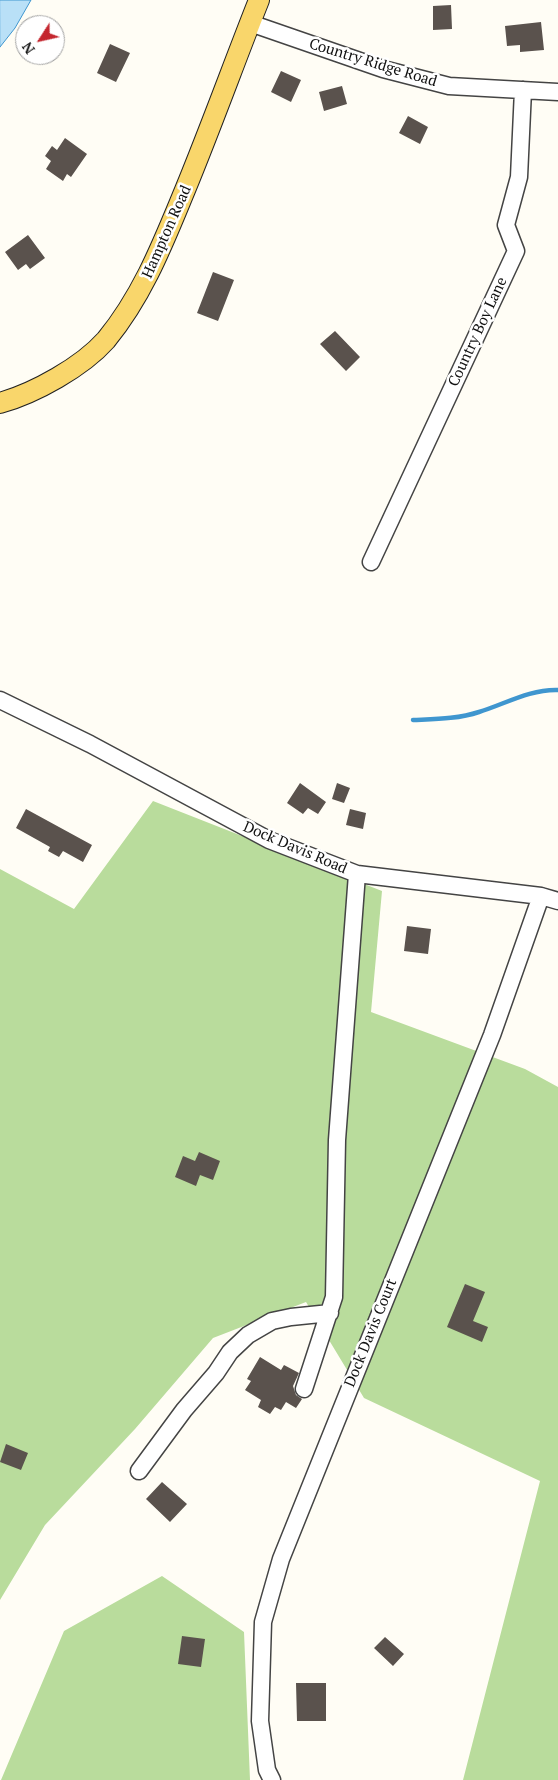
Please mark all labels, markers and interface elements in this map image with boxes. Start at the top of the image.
north arrow [15,15,65,65]
street label: Country Ridge Road [307,35,439,91]
text: N [17,39,39,58]
street label: Hampton Road [139,183,195,281]
street label: Country Boy Lane [445,274,511,390]
street label: Dock Davis Road [240,818,350,878]
street label: Dock Davis Court [341,1276,401,1390]

